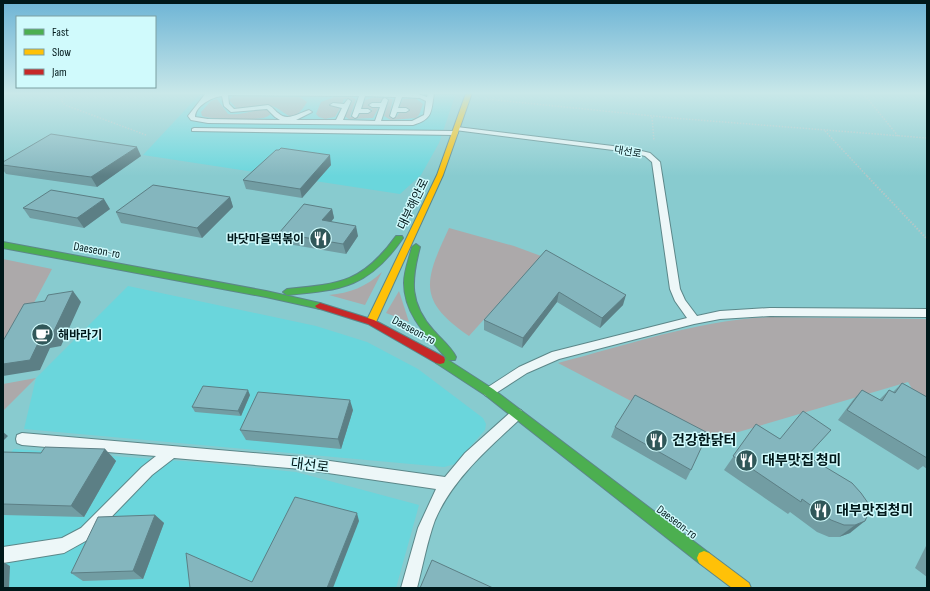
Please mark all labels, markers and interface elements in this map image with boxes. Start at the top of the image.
legend [16,16,156,88]
text: Fast [52,25,69,40]
text: Slow [52,45,71,60]
text: Jam [51,65,67,80]
street label: 대선로 [613,144,642,160]
street label: 대부해안로 [395,176,432,232]
restaurant icon: 바닷마을떡볶이 [307,226,333,252]
place label: 바닷마을떡볶이 [227,232,304,247]
street label: Daeseon-ro [72,239,121,262]
street label: Daeseon-ro [389,313,438,348]
cafe icon: 해바라기 [29,322,55,348]
place label: 해바라기 [58,328,102,343]
restaurant icon: 건강한닭터 [643,427,669,453]
place label: 건강한닭터 [672,432,736,449]
restaurant icon: 대부맛집 청미 [734,447,760,473]
place label: 대부맛집 청미 [762,452,841,469]
street label: 대선로 [290,455,330,476]
restaurant icon: 대부맛집청미 [807,497,833,523]
street label: Daeseon-ro [653,502,700,543]
place label: 대부맛집청미 [836,502,913,519]

